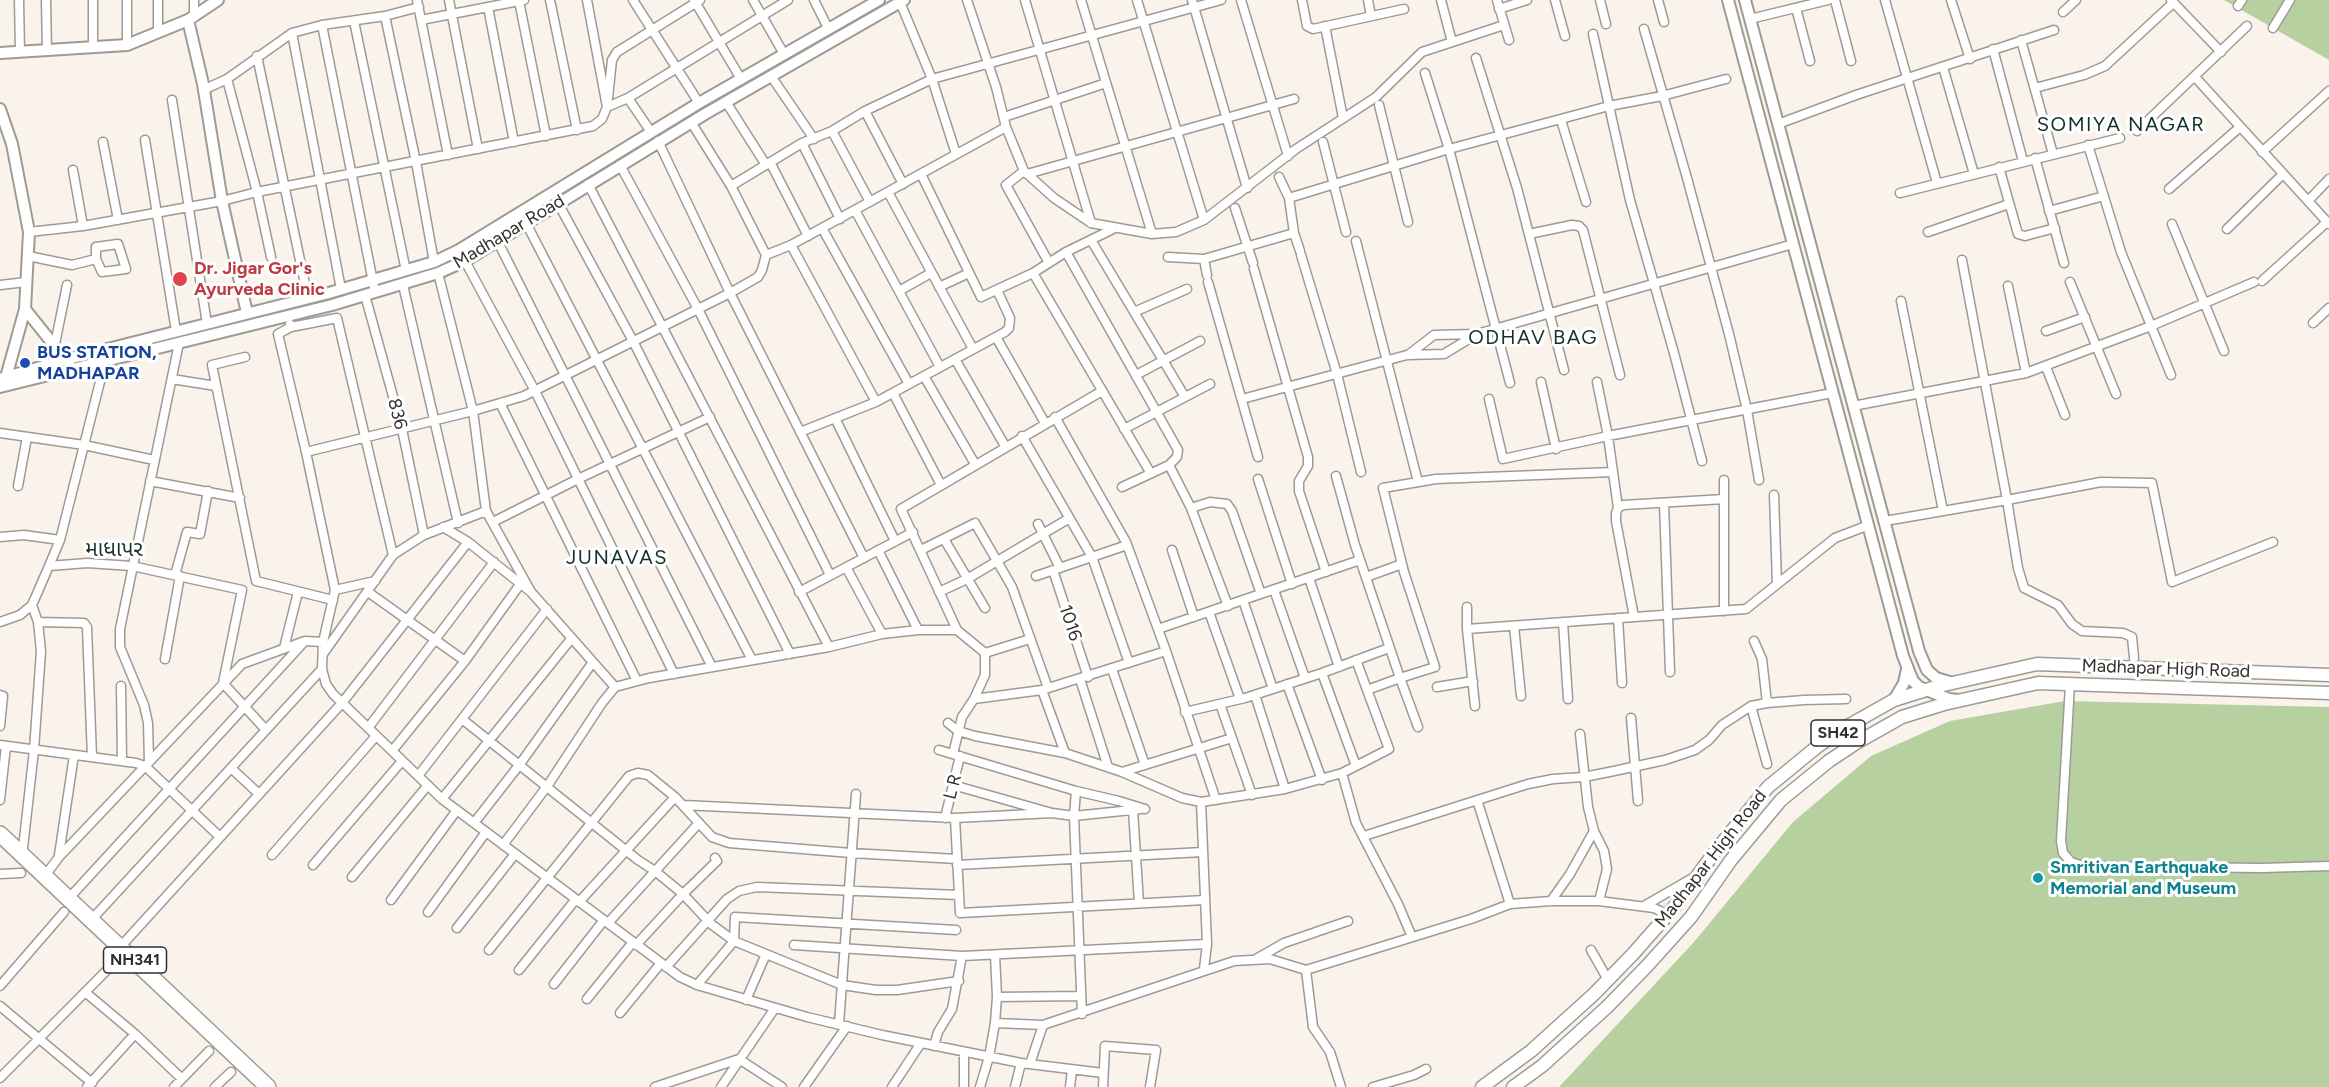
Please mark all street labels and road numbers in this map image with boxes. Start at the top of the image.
street label: Madhapar Road [449,190,569,274]
street label: 836 [383,396,411,432]
street label: 1016 [1054,602,1086,644]
street label: Madhapar High Road [2081,655,2251,683]
road number: SH42 [1811,720,1865,746]
street label: L R [939,772,967,802]
street label: Madhapar High Road [1651,786,1771,932]
road number: NH341 [104,947,166,973]

